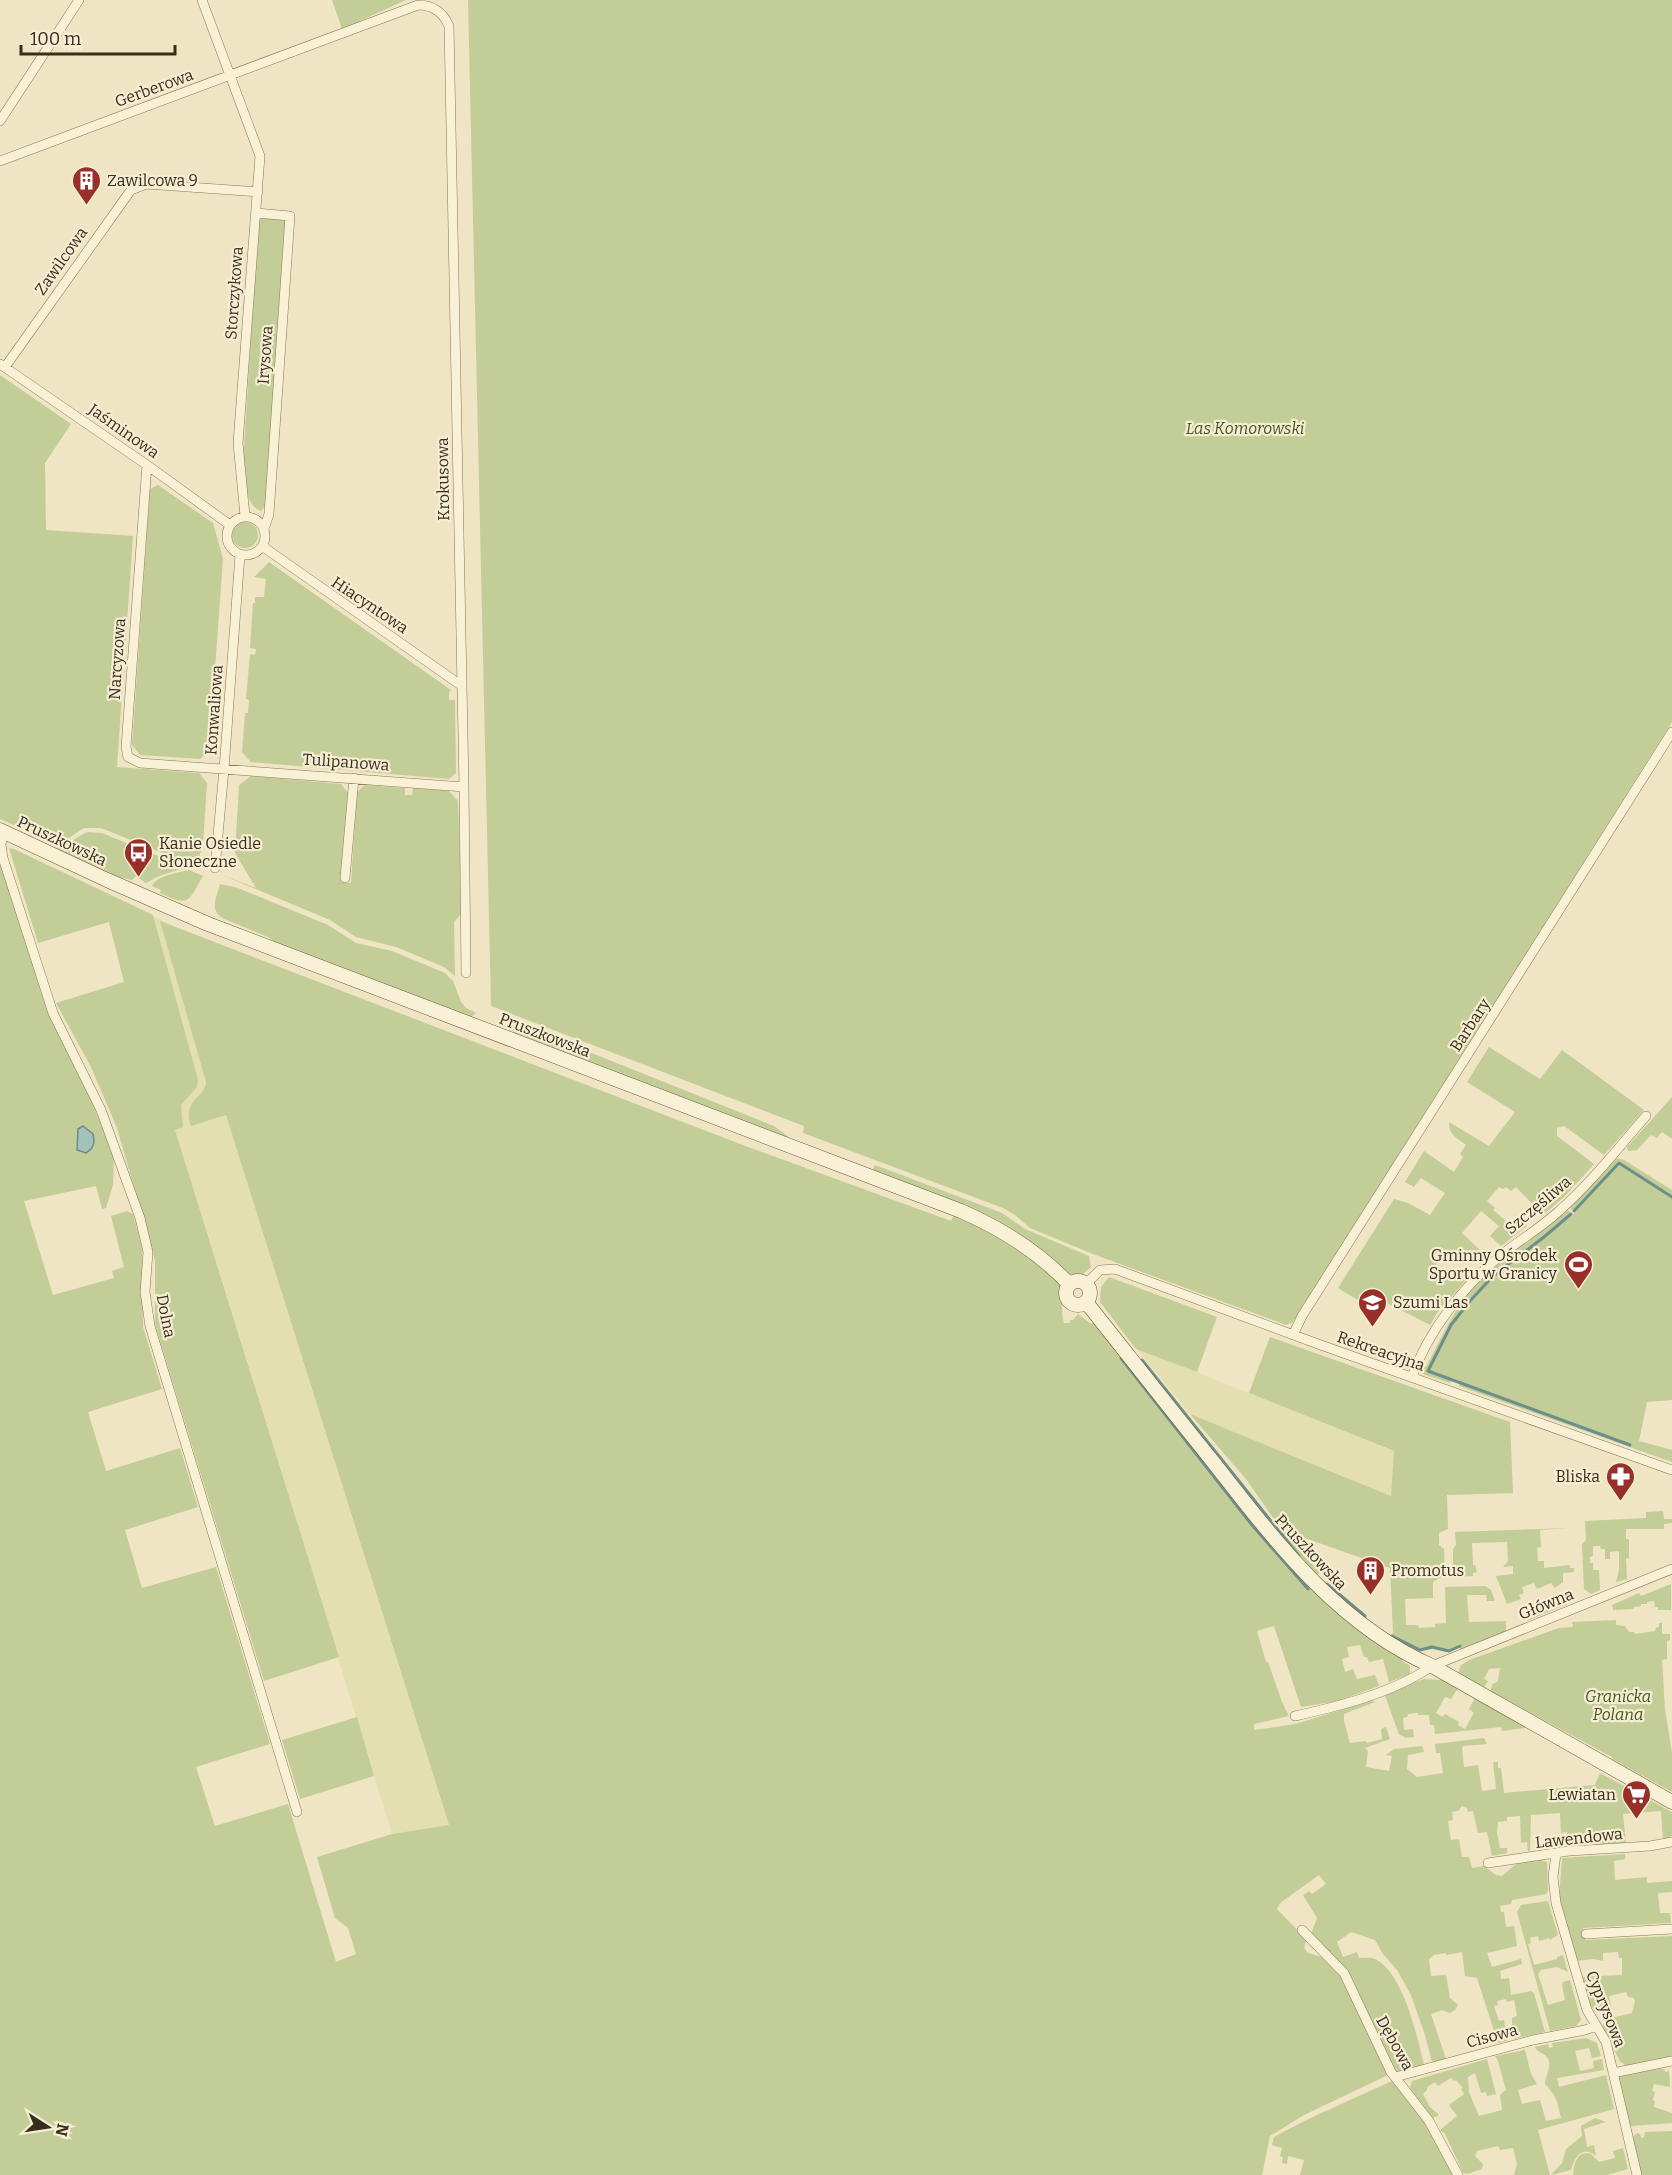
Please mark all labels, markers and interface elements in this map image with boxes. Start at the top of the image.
scale bar [21,18,176,56]
text: 100 m [30,28,81,50]
street label: Gerberowa [112,65,196,111]
building icon: Zawilcowa 9 [70,164,102,206]
place label: Zawilcowa 9 [107,171,198,190]
street label: Zawilcowa [31,223,91,299]
street label: Storczykowa [221,245,247,340]
street label: Irysowa [253,325,277,385]
street label: Jaśminowa [84,399,163,462]
park label: Las Komorowski [1186,419,1305,438]
street label: Krokusowa [433,437,453,521]
street label: Hiacyntowa [328,572,412,638]
street label: Narcyzowa [105,617,129,701]
street label: Konwaliowa [201,664,227,756]
street label: Tulipanowa [302,749,390,775]
street label: Pruszkowska [14,812,110,870]
place label: Kanie Osiedle Słoneczne [159,834,261,871]
bus stop icon: Kanie Osiedle Słoneczne [122,836,154,878]
street label: Barbary [1446,995,1494,1055]
street label: Pruszkowska [497,1009,594,1061]
street label: Szczęśliwa [1501,1172,1575,1238]
place label: Gminny Ośrodek Sportu w Granicy [1429,1246,1558,1283]
sports icon: Gminny Ośrodek Sportu w Granicy [1562,1248,1594,1290]
school or university icon: Szumi Las [1356,1286,1388,1328]
street label: Dolna [152,1293,180,1340]
place label: Szumi Las [1393,1293,1468,1312]
street label: Rekreacyjna [1335,1327,1428,1375]
pharmacy icon: Bliska [1605,1460,1637,1502]
place label: Bliska [1555,1467,1600,1486]
street label: Pruszkowska [1271,1510,1351,1594]
building icon: Promotus [1354,1554,1386,1596]
place label: Promotus [1391,1561,1464,1580]
street label: Główna [1516,1584,1577,1624]
park label: Granicka Polana [1585,1687,1651,1724]
supermarket icon: Lewiatan [1621,1778,1653,1820]
place label: Lewiatan [1548,1785,1616,1804]
street label: Lawendowa [1534,1824,1624,1852]
street label: Cyprysowa [1582,1968,1630,2050]
street label: Dębowa [1372,2012,1418,2074]
street label: Cisowa [1464,2020,1520,2052]
north arrow [18,2097,78,2157]
text: N [52,2122,73,2138]

